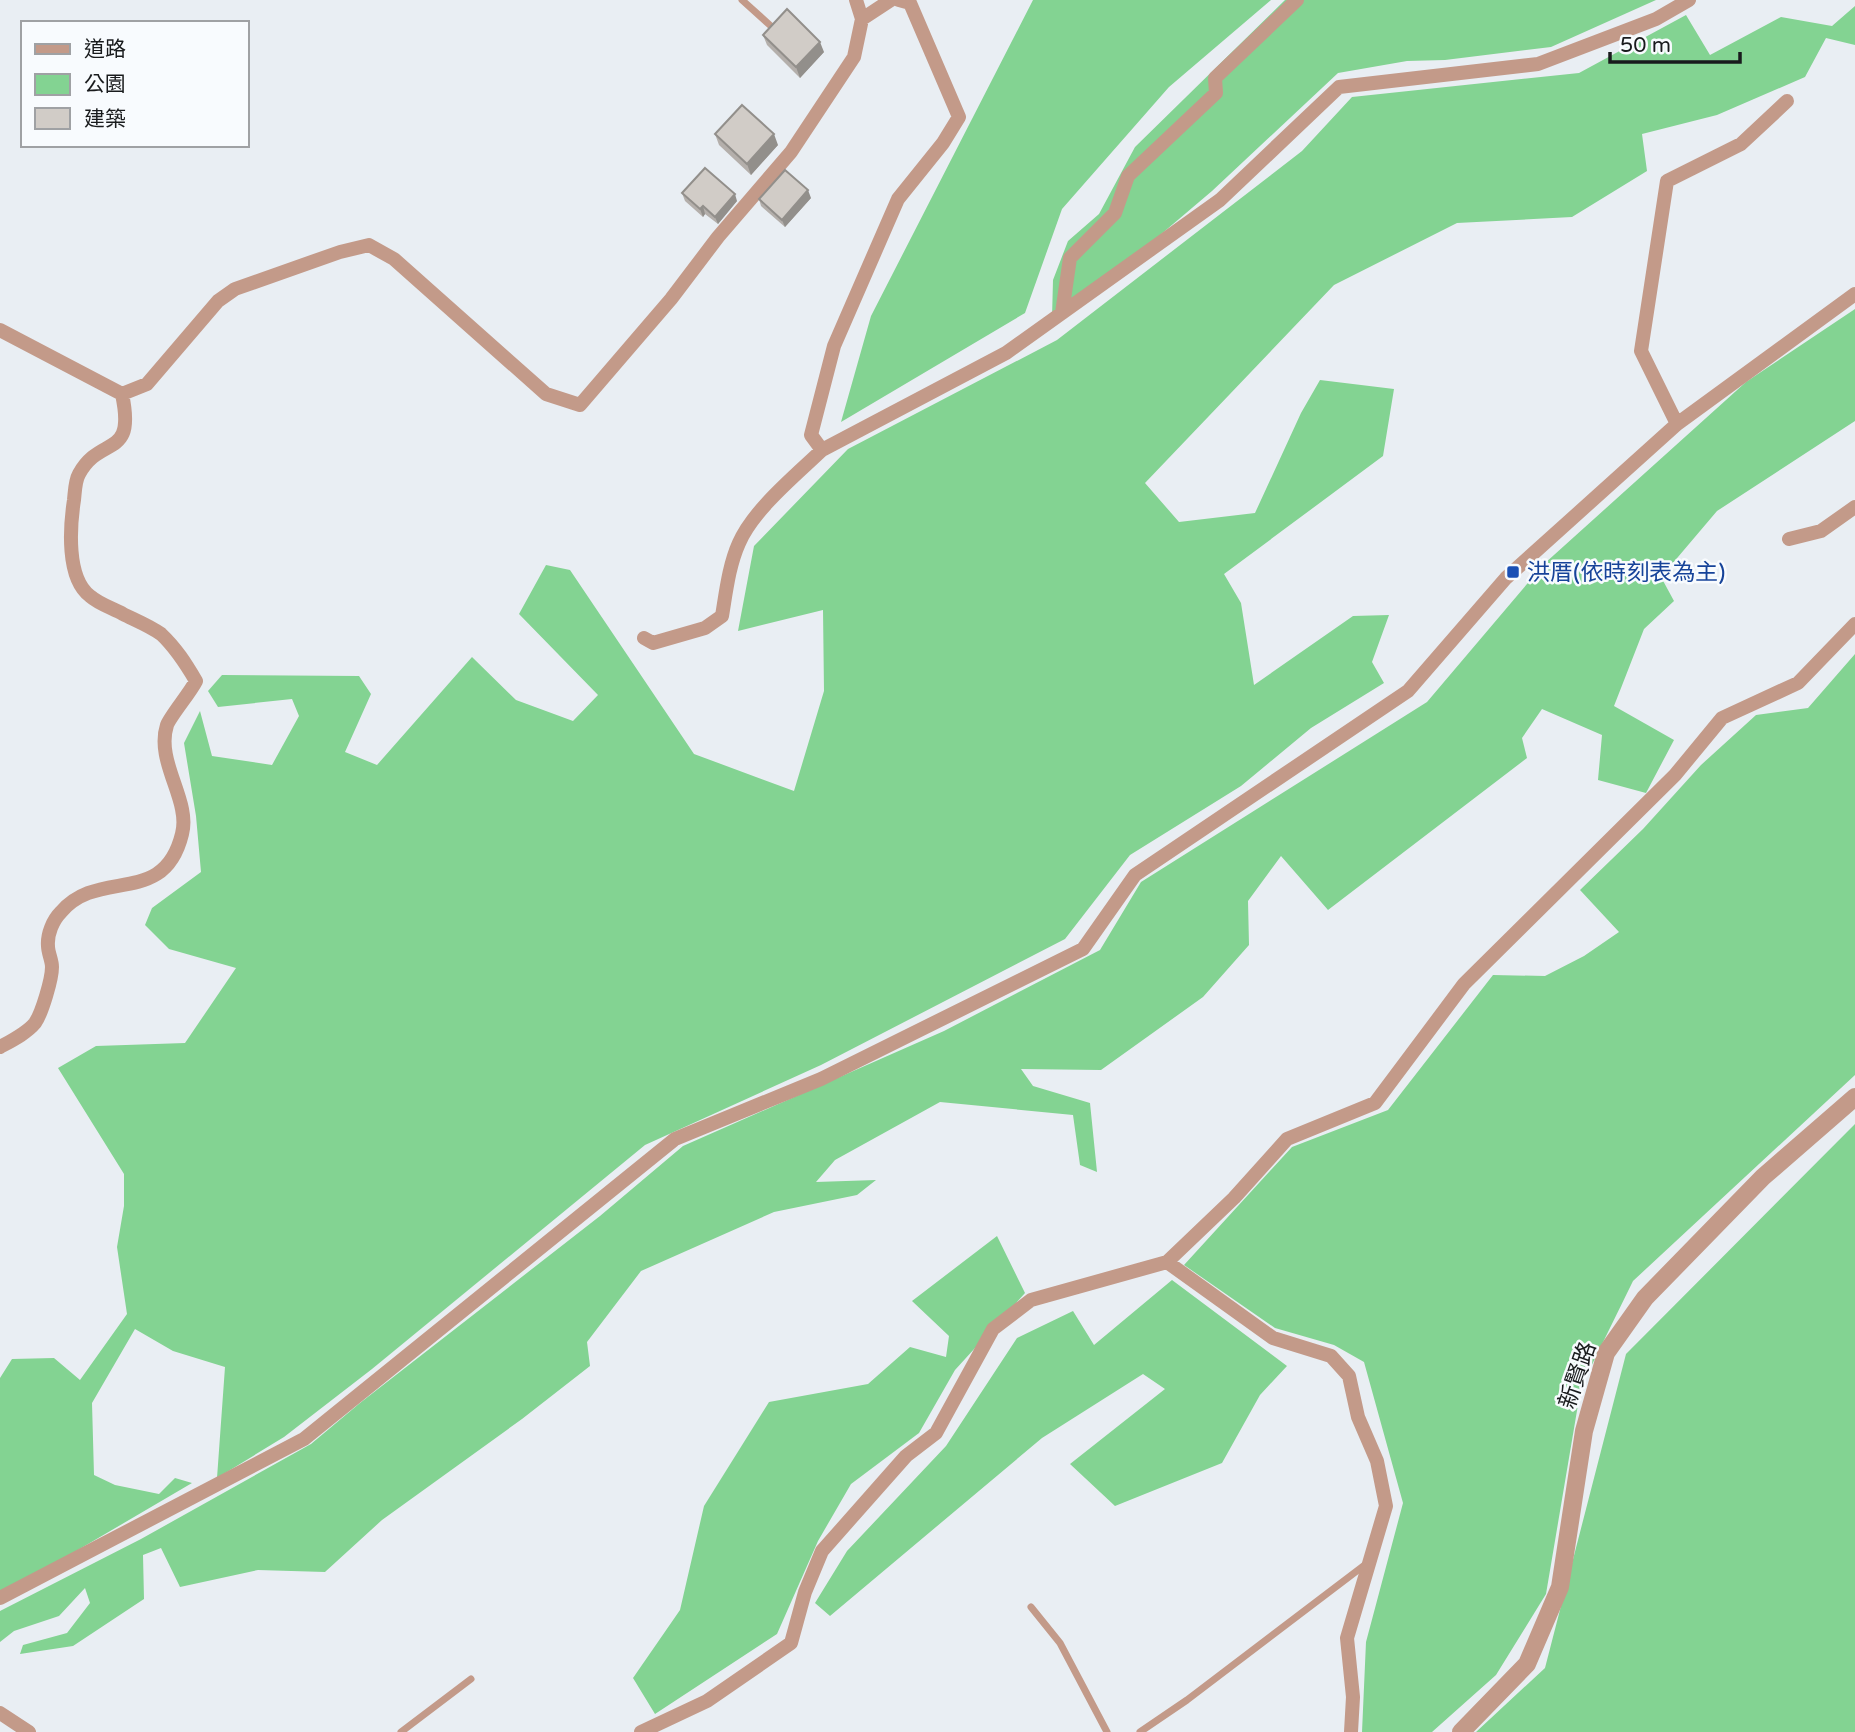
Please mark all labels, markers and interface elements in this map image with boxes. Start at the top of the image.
legend [21,21,248,147]
scale bar [1610,21,1740,65]
text: 50 m [1620,33,1671,58]
text: 道路 [84,37,126,62]
text: 公園 [84,72,126,97]
text: 建築 [84,107,126,132]
place label: 洪厝(依時刻表為主) [1527,559,1725,587]
marker: 洪厝(依時刻表為主) [1505,564,1521,580]
street label: 新賢路 [1553,1338,1602,1413]

